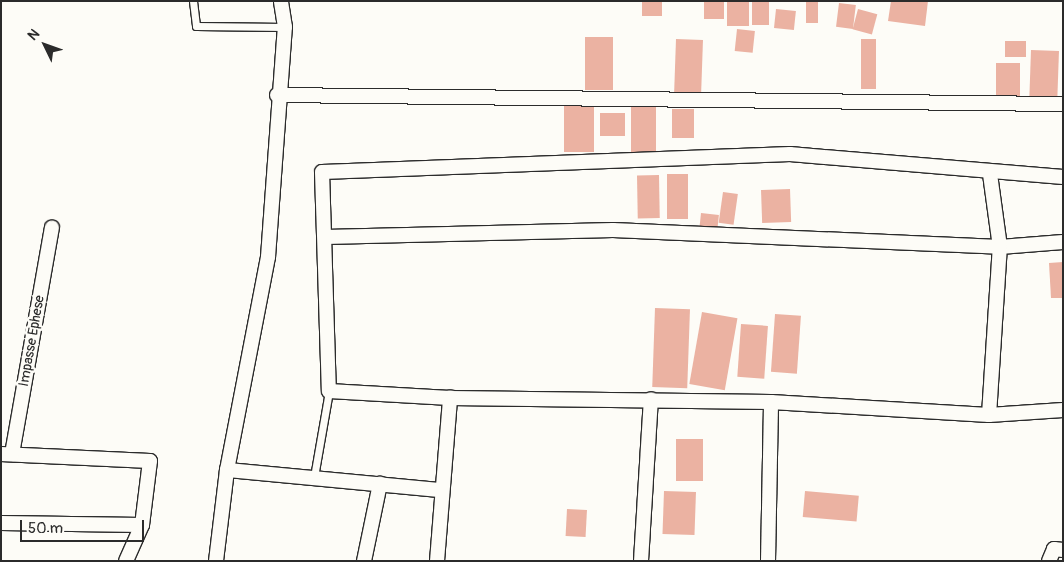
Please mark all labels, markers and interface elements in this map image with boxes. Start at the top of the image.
north arrow [20,20,70,70]
text: N [24,25,43,44]
street label: Impasse Ephese [16,294,48,388]
scale bar [22,510,146,542]
text: 50 m [28,519,63,538]

